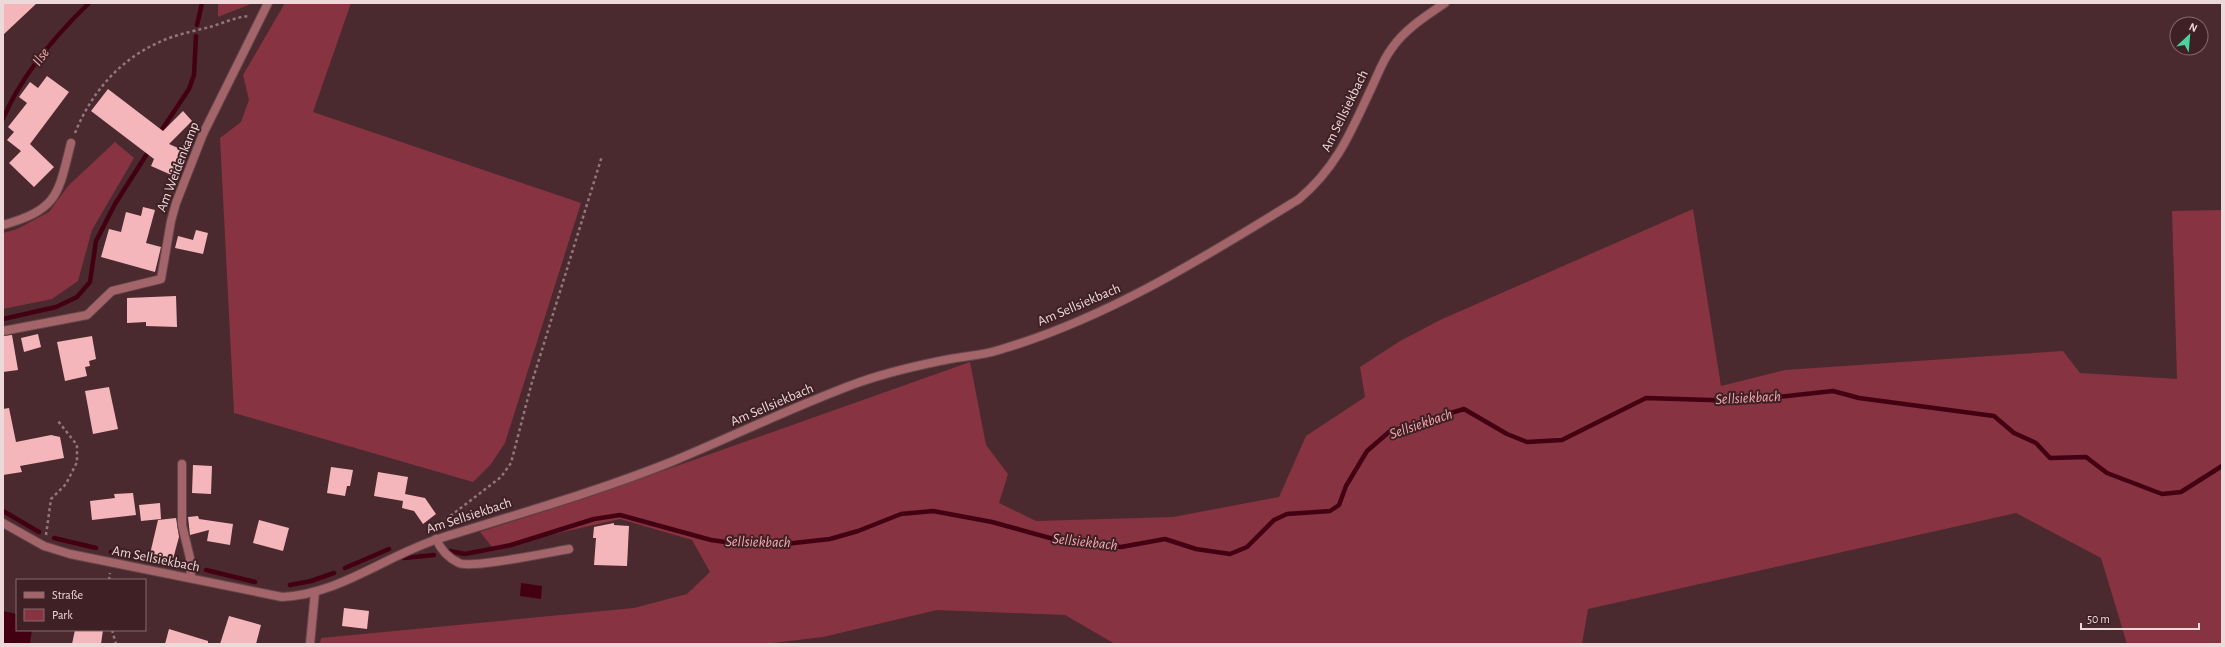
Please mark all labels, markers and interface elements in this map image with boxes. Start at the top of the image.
north arrow [2169,16,2209,56]
text: N [2187,21,2199,34]
water label: Ilse [30,45,53,69]
street label: Am Sellsiekbach [1319,68,1371,154]
street label: Am Weidenkamp [154,120,202,214]
street label: Am Sellsiekbach [1035,281,1123,329]
street label: Am Sellsiekbach [728,381,816,429]
water label: Sellsiekbach [1715,389,1781,407]
water label: Sellsiekbach [1388,406,1454,442]
street label: Am Sellsiekbach [425,496,513,536]
water label: Sellsiekbach [1052,531,1118,553]
water label: Sellsiekbach [725,534,791,550]
street label: Am Sellsiekbach [111,544,201,574]
legend [16,579,146,631]
text: Straße [52,589,83,601]
scale bar [2081,605,2199,631]
text: Park [52,609,73,621]
text: 50 m [2087,613,2110,625]

